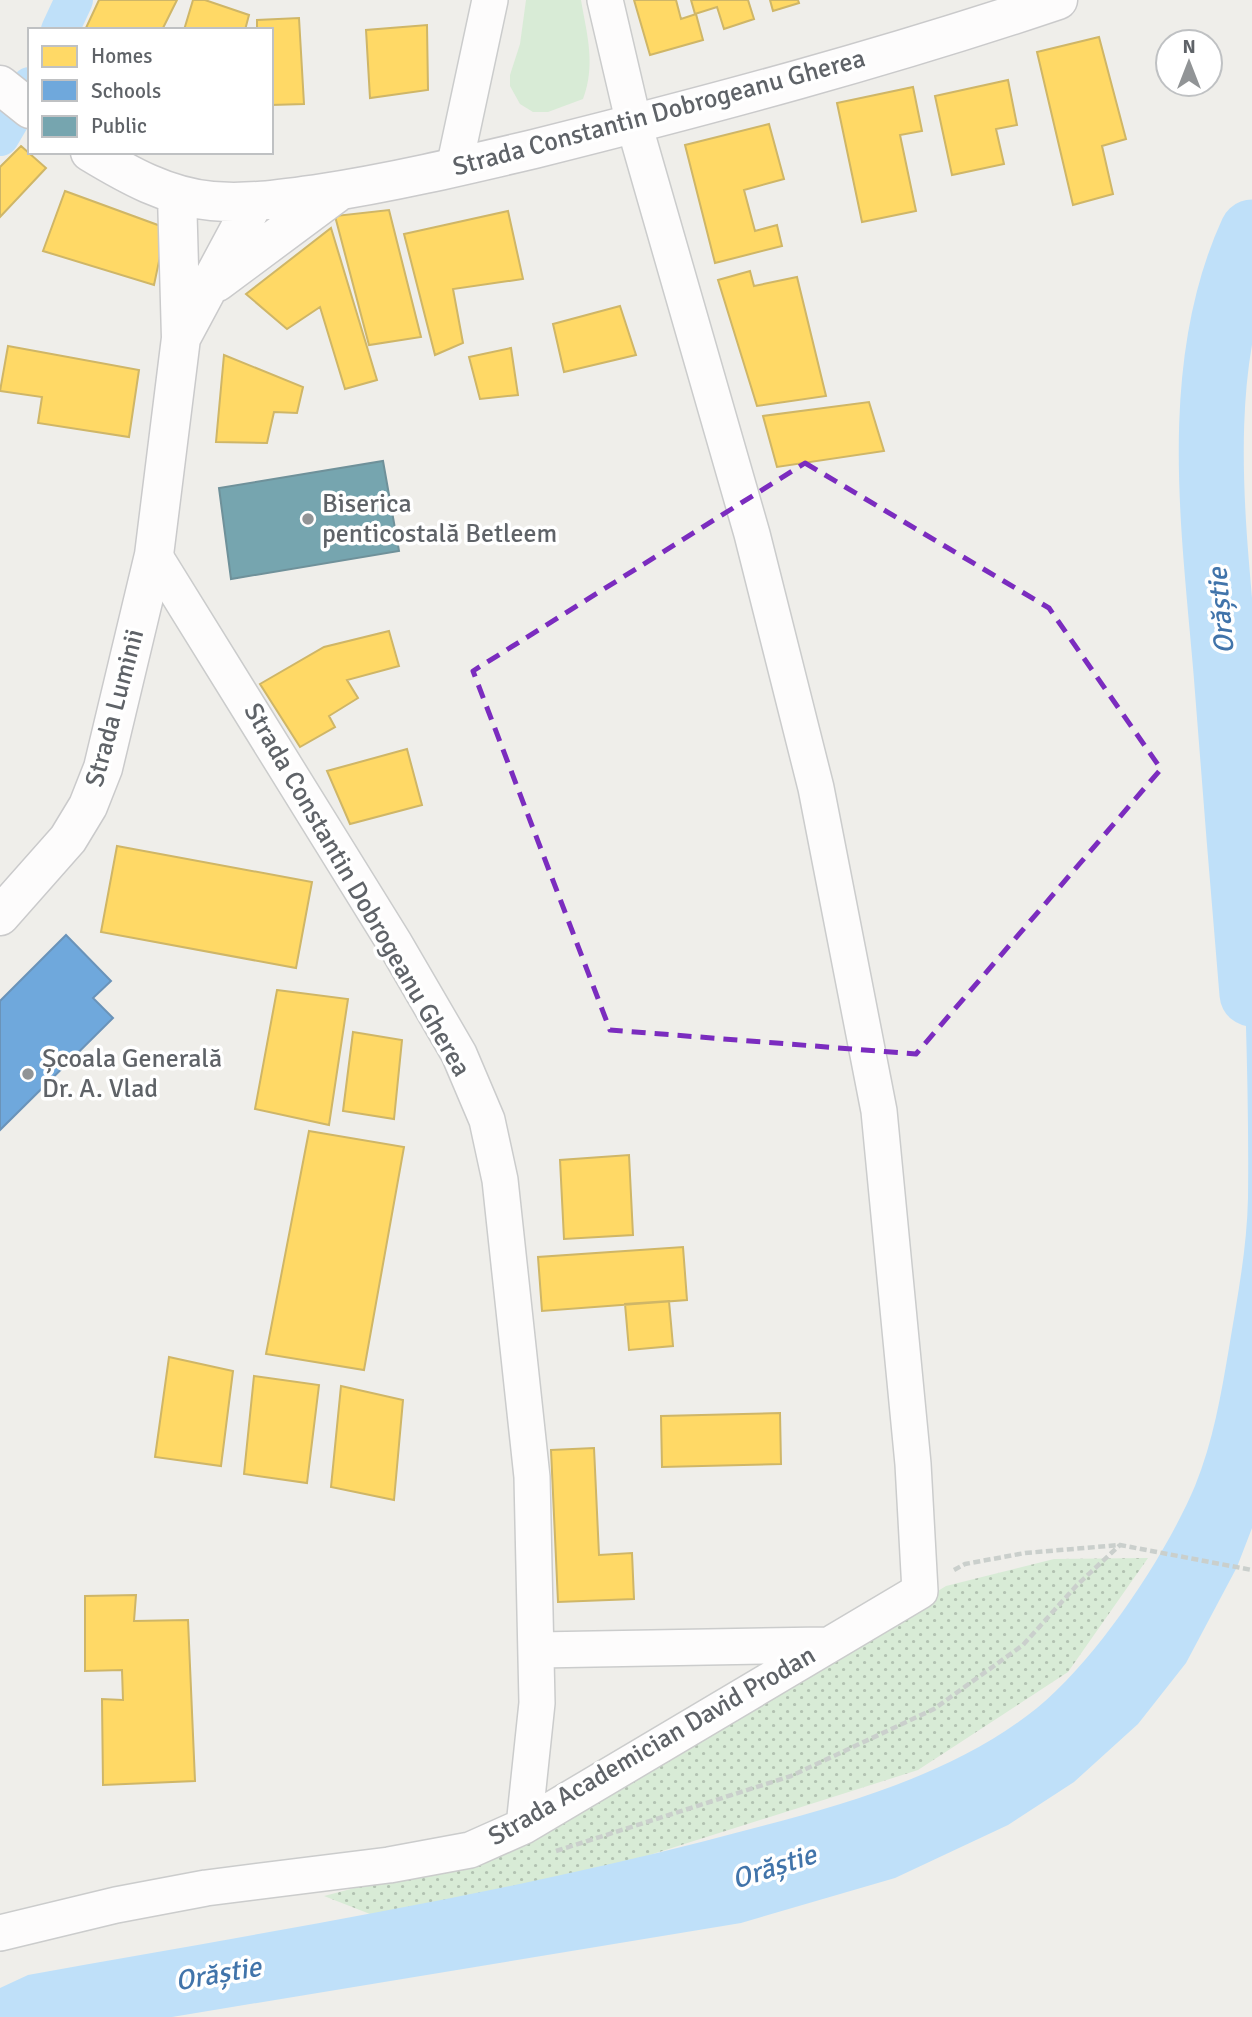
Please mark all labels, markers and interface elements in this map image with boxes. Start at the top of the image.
legend [28,28,273,154]
north arrow [1154,28,1224,98]
text: N [1182,35,1196,59]
street label: Strada Constantin Dobrogeanu Gherea [449,42,869,184]
text: Homes [91,43,153,69]
text: Schools [91,78,161,104]
text: Public [91,113,147,139]
place label: Biserica penticostală Betleem [322,488,557,550]
marker: Biserica penticostală Betleem [300,511,316,527]
water label: Orăștie [1200,564,1242,656]
street label: Strada Luminii [79,626,151,790]
street label: Strada Constantin Dobrogeanu Gherea [237,698,477,1082]
place label: Școala Generală Dr. A. Vlad [42,1043,222,1105]
marker: Școala Generală Dr. A. Vlad [20,1066,36,1082]
street label: Strada Academician David Prodan [483,1639,821,1853]
water label: Orăștie [728,1837,822,1897]
water label: Orăștie [172,1949,266,1998]

